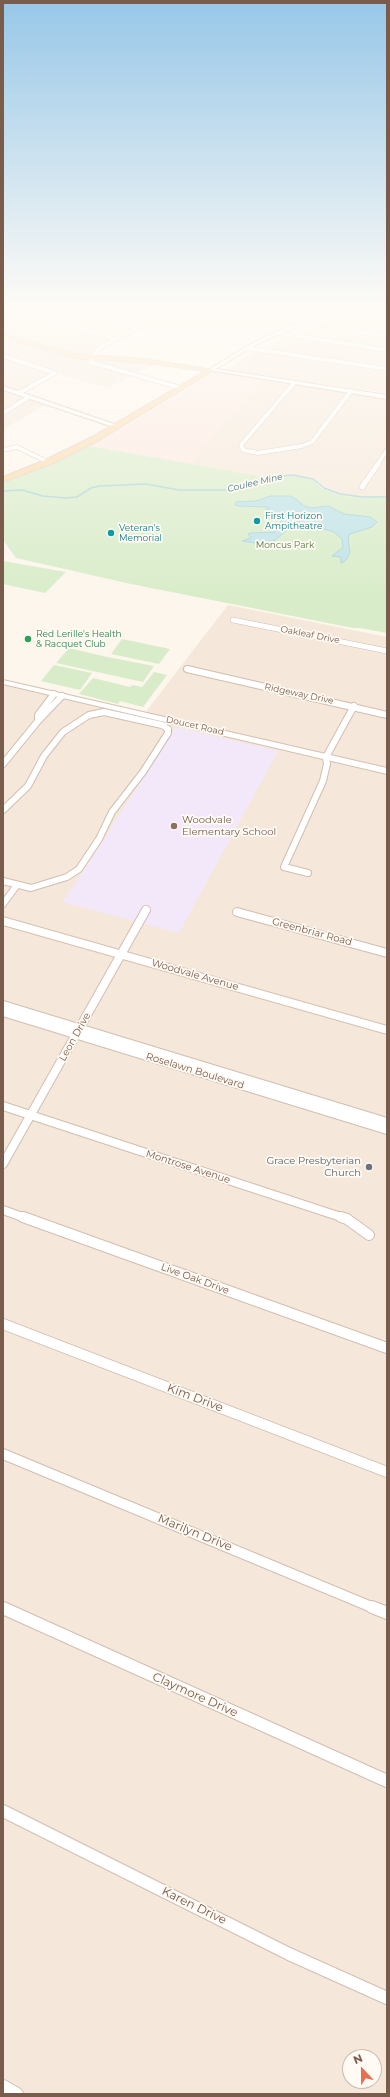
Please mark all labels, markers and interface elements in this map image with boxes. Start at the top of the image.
water label: Coulee Mine [226,471,284,495]
place label: First Horizon Ampitheatre [265,511,322,532]
marker: First Horizon Ampitheatre [252,516,262,526]
place label: Veteran's Memorial [119,523,162,544]
marker: Veteran's Memorial [106,528,116,538]
park label: Moncus Park [256,540,314,550]
street label: Oakleaf Drive [279,624,341,646]
place label: Red Lerille's Health & Racquet Club [36,629,122,650]
marker: Red Lerille's Health & Racquet Club [23,634,33,644]
street label: Ridgeway Drive [264,681,334,707]
street label: Doucet Road [165,714,225,738]
place label: Woodvale Elementary School [182,814,276,838]
marker: Woodvale Elementary School [169,821,179,831]
street label: Greenbriar Road [271,916,353,948]
street label: Woodvale Avenue [150,957,240,993]
street label: Leon Drive [57,1011,93,1063]
street label: Roselawn Boulevard [144,1050,246,1092]
street label: Montrose Avenue [144,1148,232,1186]
place label: Grace Presbyterian Church [266,1155,361,1178]
marker: Grace Presbyterian Church [364,1162,374,1172]
street label: Live Oak Drive [159,1261,231,1297]
street label: Kim Drive [165,1381,225,1415]
street label: Marilyn Drive [156,1512,234,1554]
street label: Claymore Drive [150,1670,240,1720]
street label: Karen Drive [159,1884,229,1928]
north arrow [342,2049,382,2089]
text: N [351,2051,365,2067]

